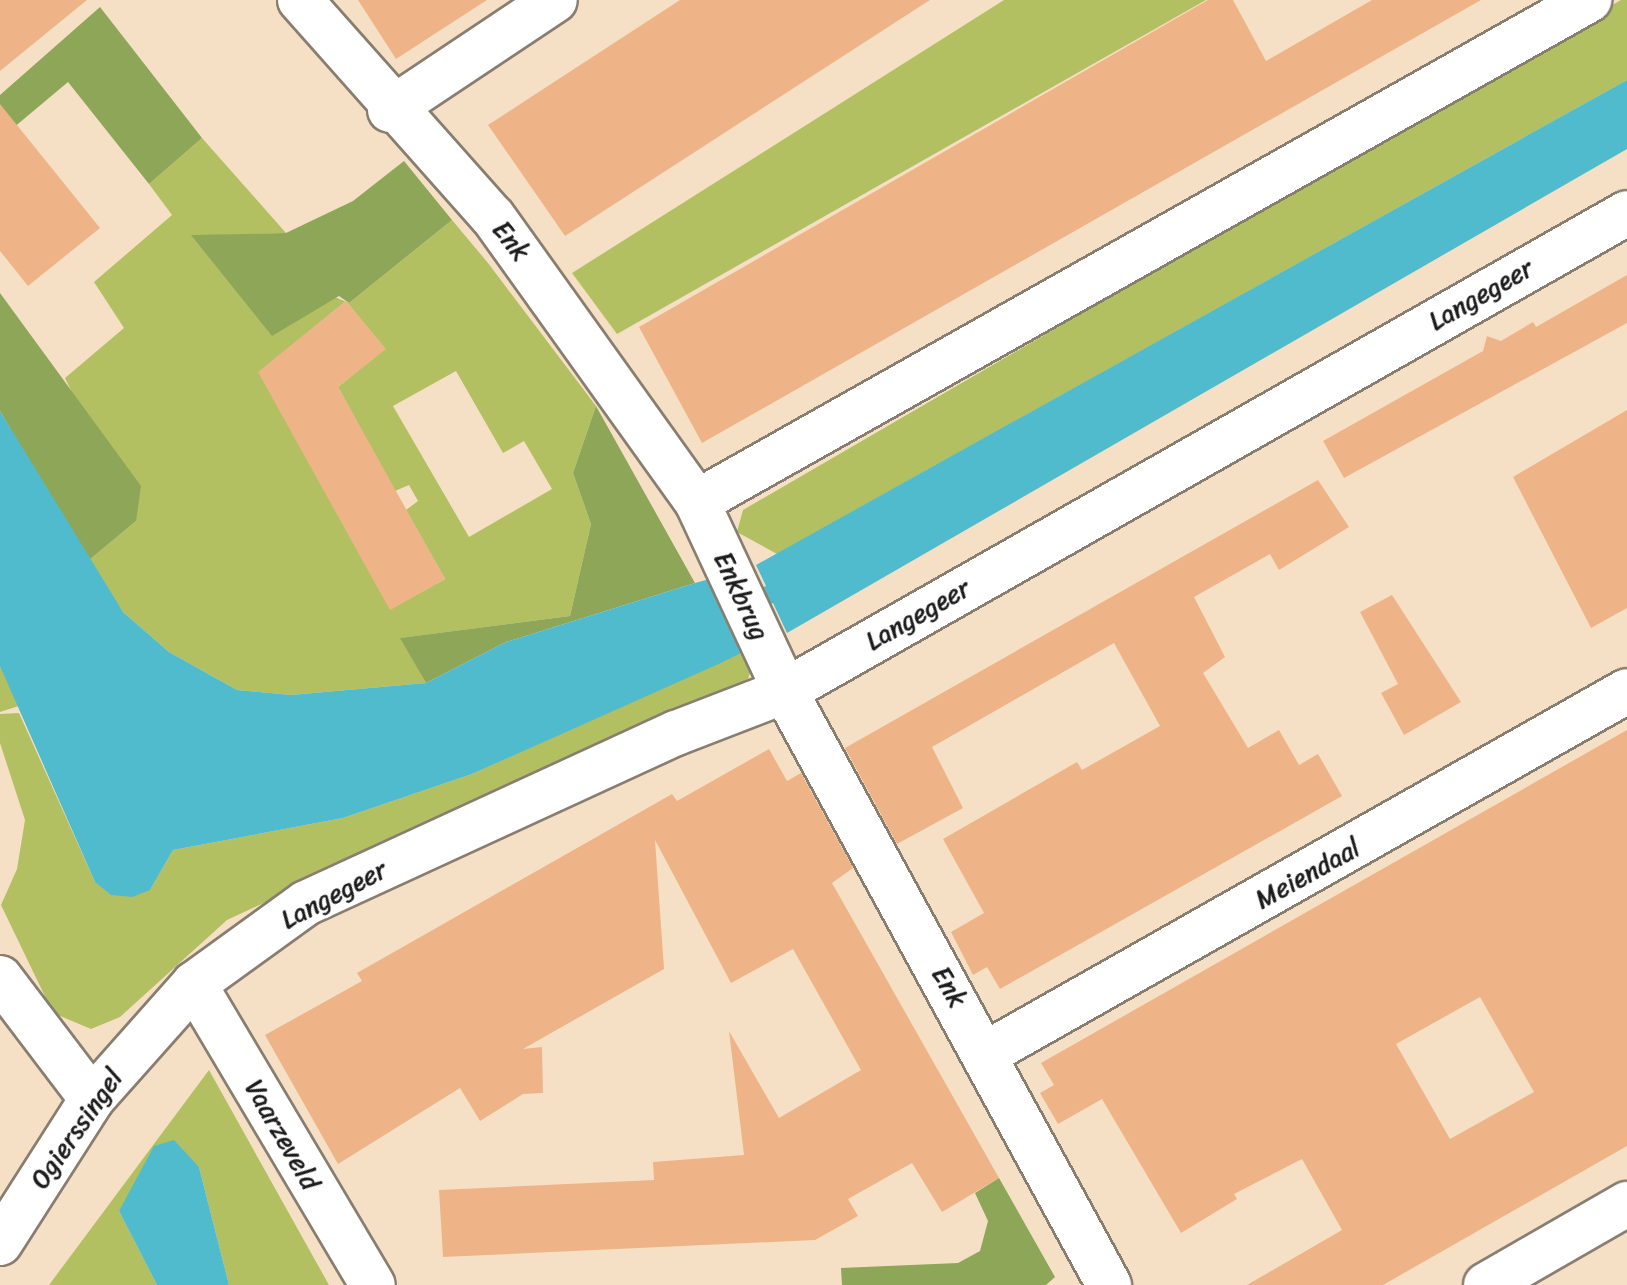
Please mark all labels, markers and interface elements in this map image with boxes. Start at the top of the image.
street label: Enk [486,215,536,267]
street label: Langegeer [1423,253,1539,337]
street label: Enkbrug [707,547,775,645]
street label: Langegeer [860,573,976,657]
street label: Meiendaal [1250,832,1366,916]
street label: Langegeer [276,854,392,936]
street label: Enk [925,961,973,1013]
street label: Ogierssingel [24,1063,130,1195]
street label: Vaarzeveld [238,1074,326,1196]

